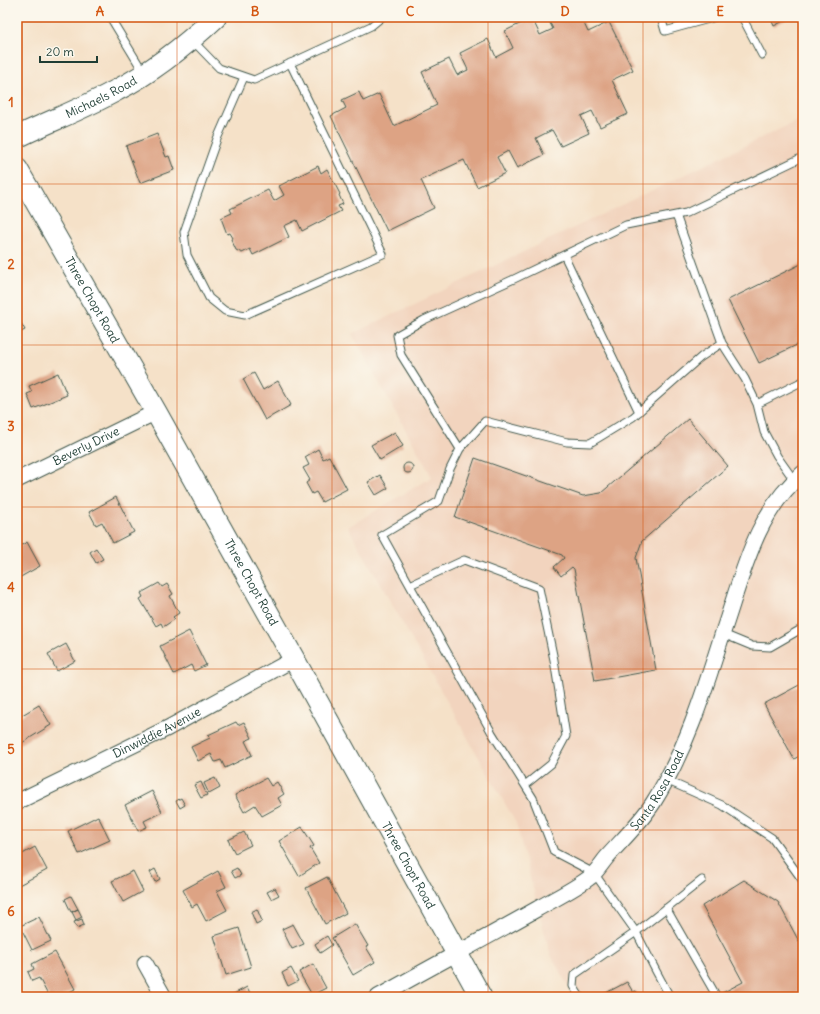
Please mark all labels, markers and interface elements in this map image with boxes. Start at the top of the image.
text: A [96,3,105,20]
text: B [251,3,260,20]
text: C [406,3,415,20]
text: D [560,3,570,20]
text: E [716,3,724,20]
scale bar [40,38,97,64]
text: 20 m [46,44,74,59]
street label: Michaels Road [63,73,139,121]
text: 1 [8,94,14,111]
street label: Three Chopt Road [62,254,123,346]
text: 2 [7,256,15,273]
text: 3 [7,418,15,435]
street label: Beverly Drive [50,423,122,468]
street label: Three Chopt Road [221,536,282,628]
text: 4 [7,579,15,596]
street label: Dinwiddie Avenue [110,704,203,761]
text: 5 [7,741,15,758]
street label: Santa Rosa Road [627,748,687,834]
street label: Three Chopt Road [379,819,439,911]
text: 6 [7,903,15,920]

